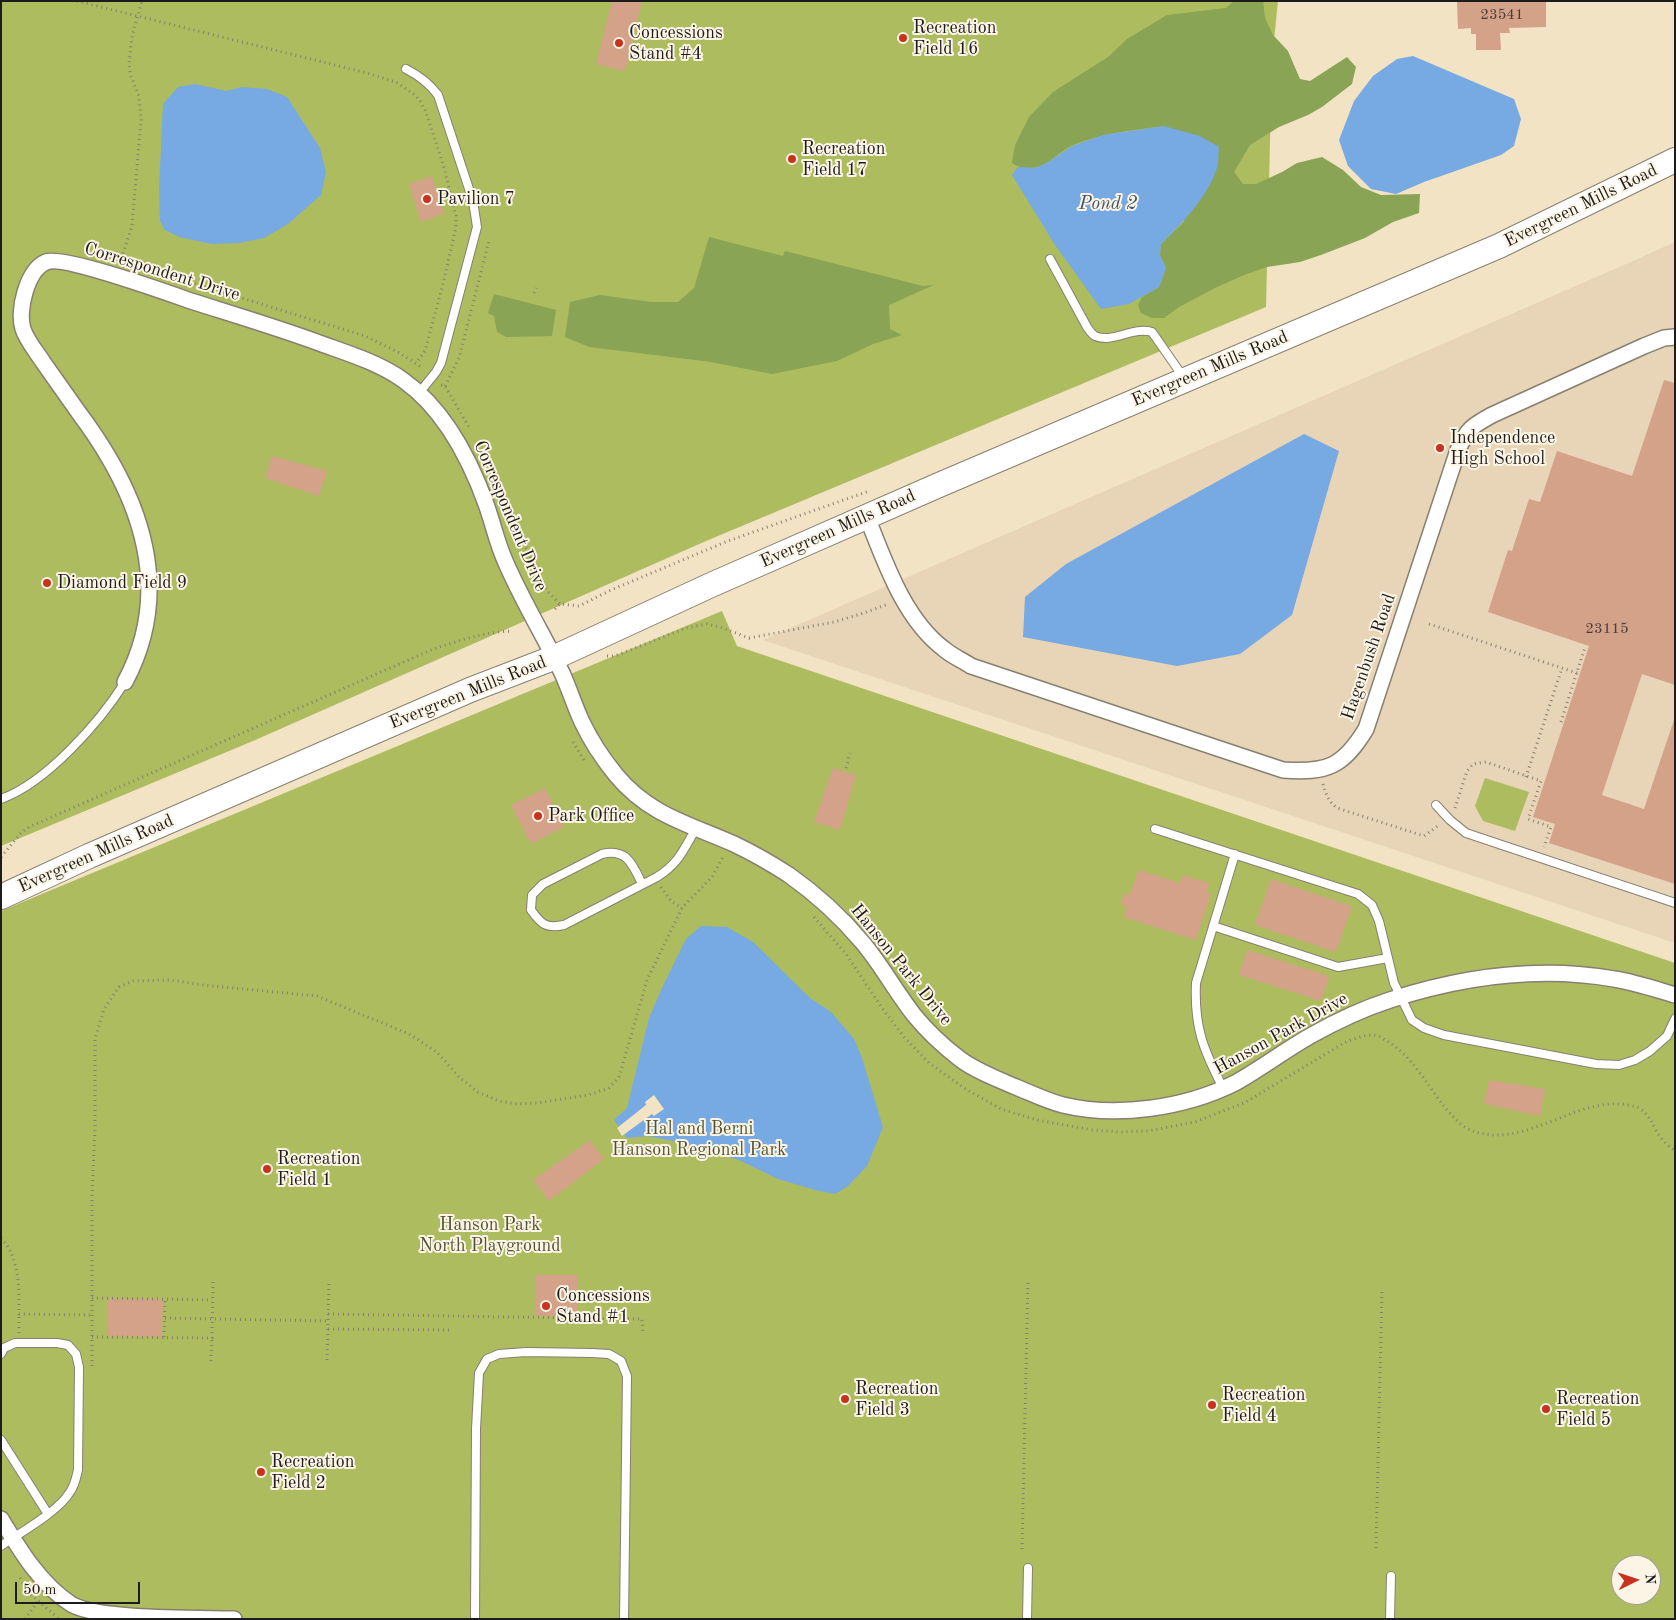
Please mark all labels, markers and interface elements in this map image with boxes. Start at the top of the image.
house number: 23541 [1480,6,1524,24]
place label: Recreation Field 16 [913,17,996,59]
place label: Concessions Stand #4 [629,22,723,64]
marker: Recreation Field 16 [897,32,909,44]
marker: Concessions Stand #4 [613,37,625,49]
place label: Recreation Field 17 [802,138,885,180]
marker: Recreation Field 17 [786,153,798,165]
street label: Evergreen Mills Road [1501,160,1661,252]
place label: Pavilion 7 [437,188,515,210]
marker: Pavilion 7 [421,193,433,205]
water label: Pond 2 [1079,193,1137,215]
street label: Correspondent Drive [81,238,243,306]
street label: Evergreen Mills Road [1129,326,1291,412]
place label: Independence High School [1450,427,1555,469]
street label: Correspondent Drive [468,437,552,595]
marker: Independence High School [1434,442,1446,454]
street label: Evergreen Mills Road [757,485,919,573]
place label: Diamond Field 9 [57,572,187,594]
marker: Diamond Field 9 [41,577,53,589]
street label: Hagenbush Road [1337,591,1401,723]
house number: 23115 [1585,620,1629,638]
street label: Evergreen Mills Road [386,652,550,734]
place label: Park Office [548,805,634,827]
street label: Evergreen Mills Road [15,810,177,898]
marker: Park Office [532,810,544,822]
street label: Hanson Park Drive [846,900,956,1030]
street label: Hanson Park Drive [1210,988,1352,1080]
park label: Hal and Berni Hanson Regional Park [612,1118,786,1160]
place label: Recreation Field 1 [277,1148,360,1190]
marker: Recreation Field 1 [261,1163,273,1175]
park label: Hanson Park North Playground [419,1214,561,1256]
place label: Concessions Stand #1 [556,1285,650,1328]
marker: Concessions Stand #1 [540,1300,552,1312]
place label: Recreation Field 3 [855,1378,938,1420]
place label: Recreation Field 4 [1222,1384,1305,1426]
place label: Recreation Field 5 [1556,1388,1639,1430]
marker: Recreation Field 3 [839,1393,851,1405]
marker: Recreation Field 4 [1206,1399,1218,1411]
marker: Recreation Field 5 [1540,1403,1552,1415]
place label: Recreation Field 2 [271,1451,354,1494]
marker: Recreation Field 2 [255,1466,267,1478]
north arrow [1611,1555,1661,1605]
scale bar [18,1572,142,1604]
text: N [1643,1573,1657,1585]
text: 50 m [23,1583,57,1598]

